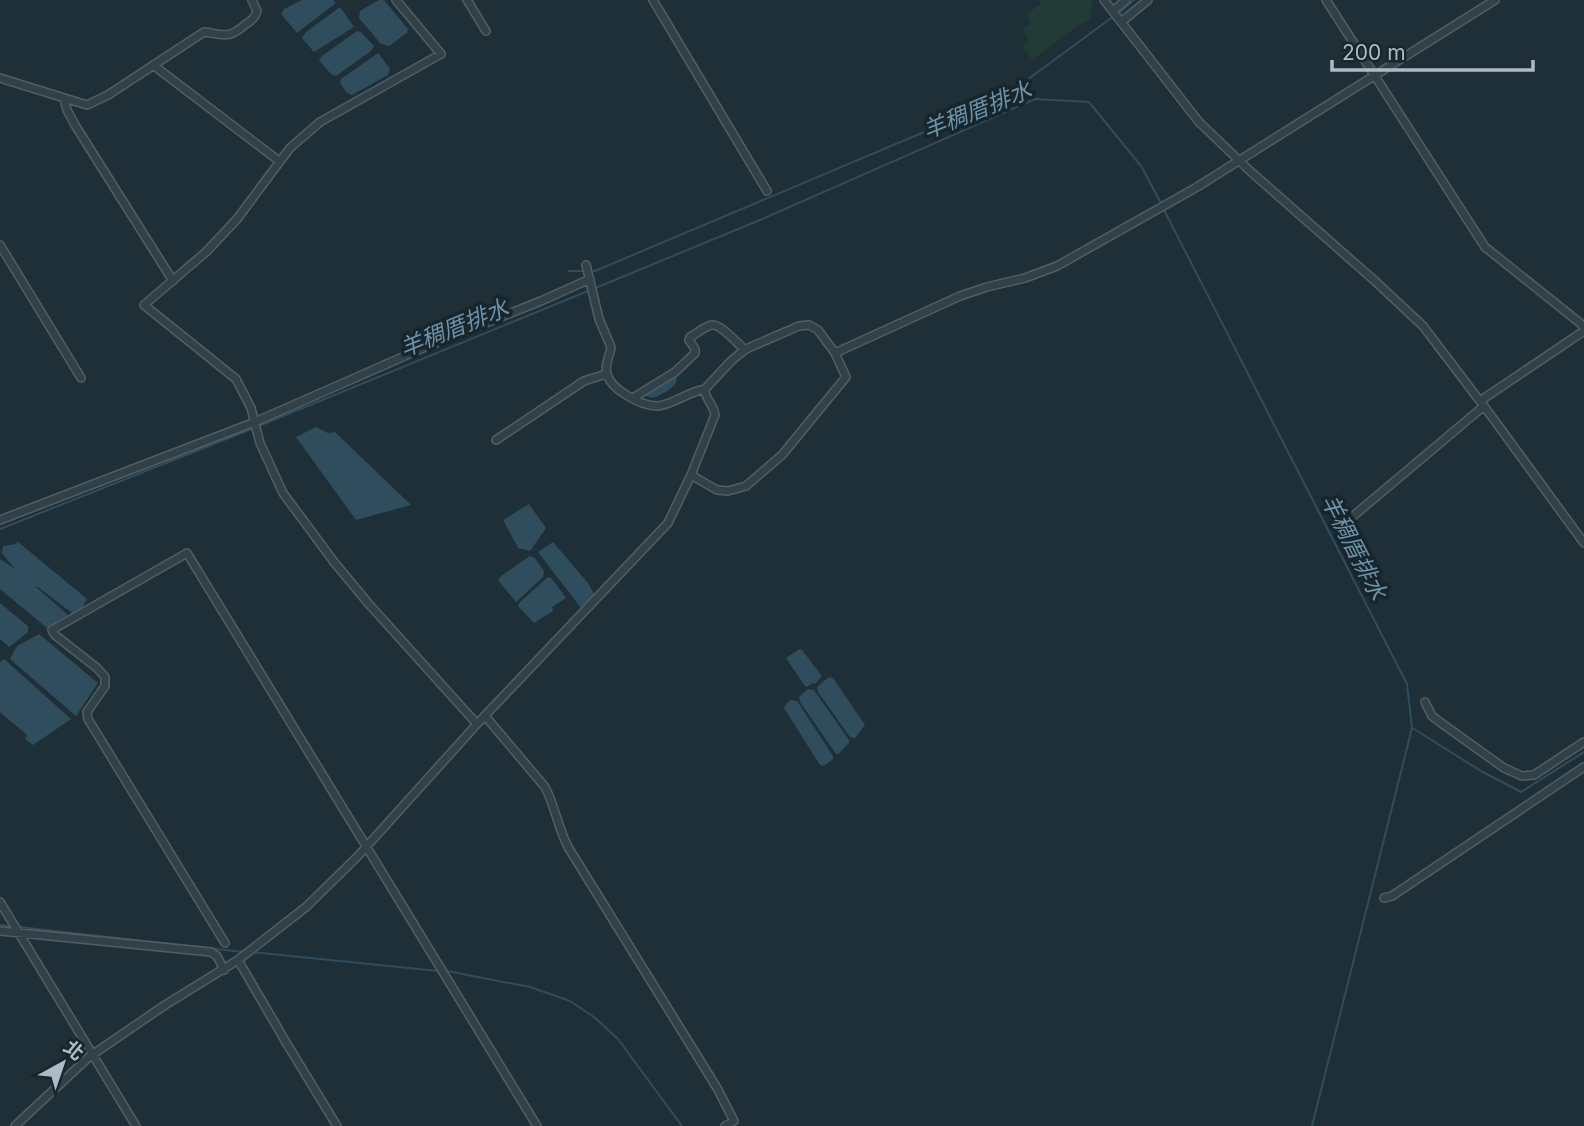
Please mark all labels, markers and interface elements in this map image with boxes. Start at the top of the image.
scale bar [1332,28,1533,72]
text: 200 m [1342,40,1406,65]
water label: 羊稠厝排水 [918,75,1036,145]
water label: 羊稠厝排水 [395,293,513,363]
water label: 羊稠厝排水 [1315,489,1393,605]
north arrow [28,1028,98,1098]
text: 北 [59,1035,88,1065]

